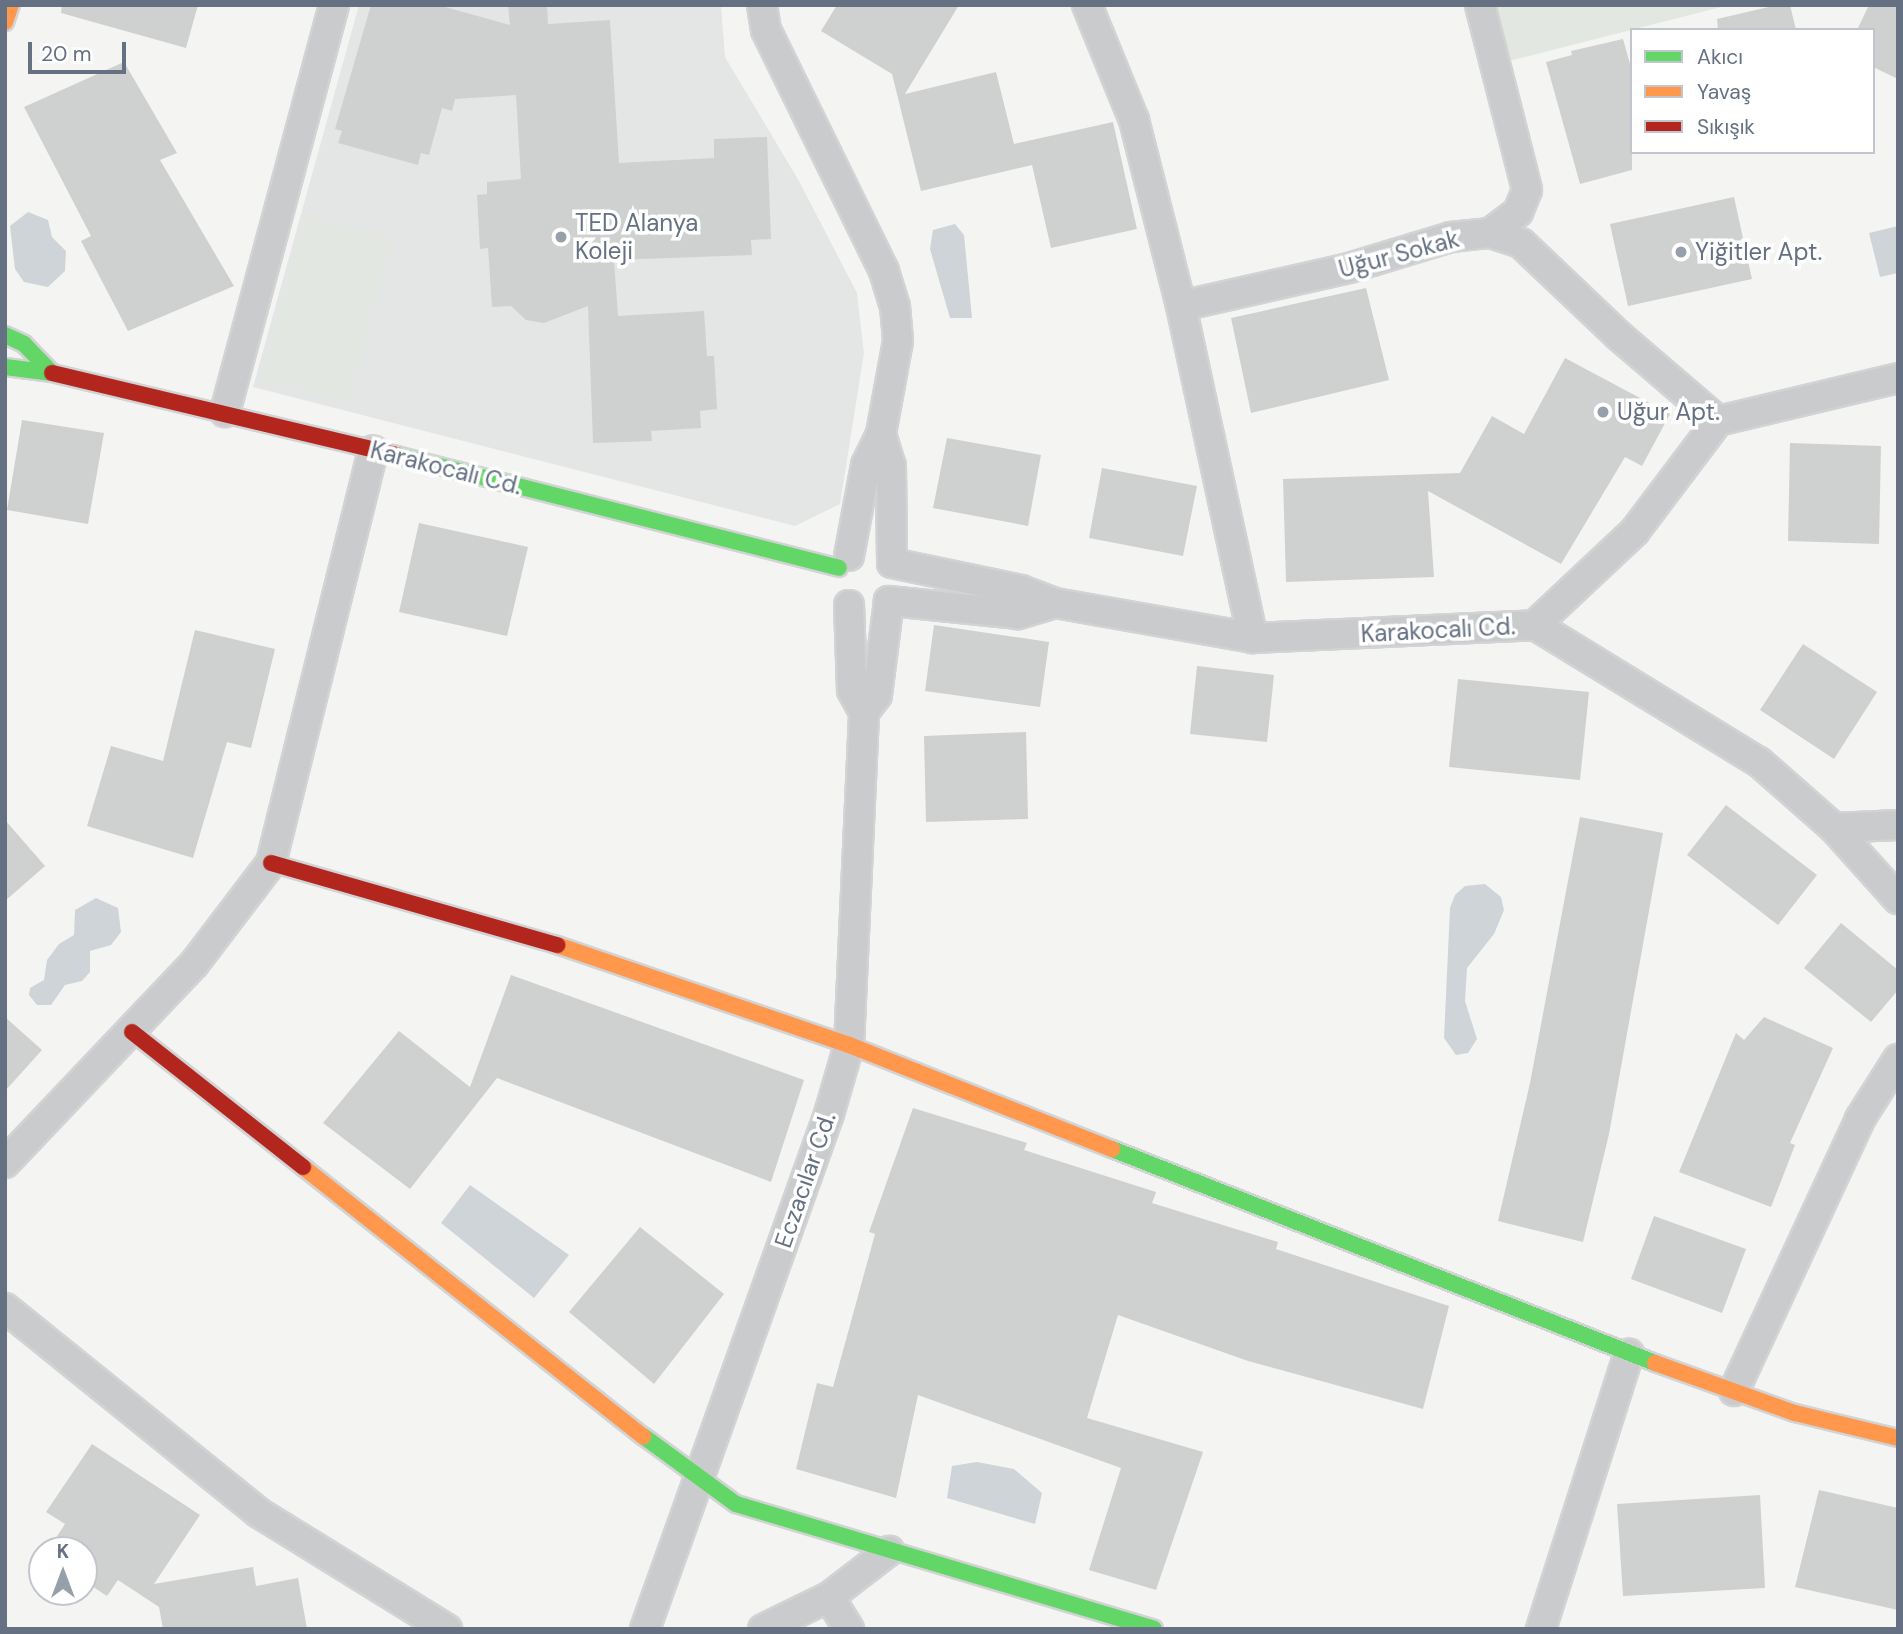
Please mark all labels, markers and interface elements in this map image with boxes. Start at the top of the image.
scale bar [32,28,130,72]
legend [1630,28,1875,154]
text: 20 m [41,40,92,68]
text: Akıcı [1697,43,1743,71]
text: Yavaş [1697,78,1751,106]
text: Sıkışık [1697,113,1755,141]
place label: TED Alanya Koleji [575,209,698,265]
street label: Uğur Sokak [1336,224,1462,284]
marker: TED Alanya Koleji [553,229,569,245]
place label: Yiğitler Apt. [1695,238,1822,266]
marker: Yiğitler Apt. [1673,244,1689,260]
place label: Uğur Apt. [1617,398,1720,426]
marker: Uğur Apt. [1595,404,1611,420]
street label: Karakocalı Cd. [367,435,525,501]
street label: Karakocalı Cd. [1360,612,1516,648]
street label: Eczacılar Cd. [768,1109,842,1251]
north arrow [28,1536,98,1606]
text: K [57,1539,69,1564]

